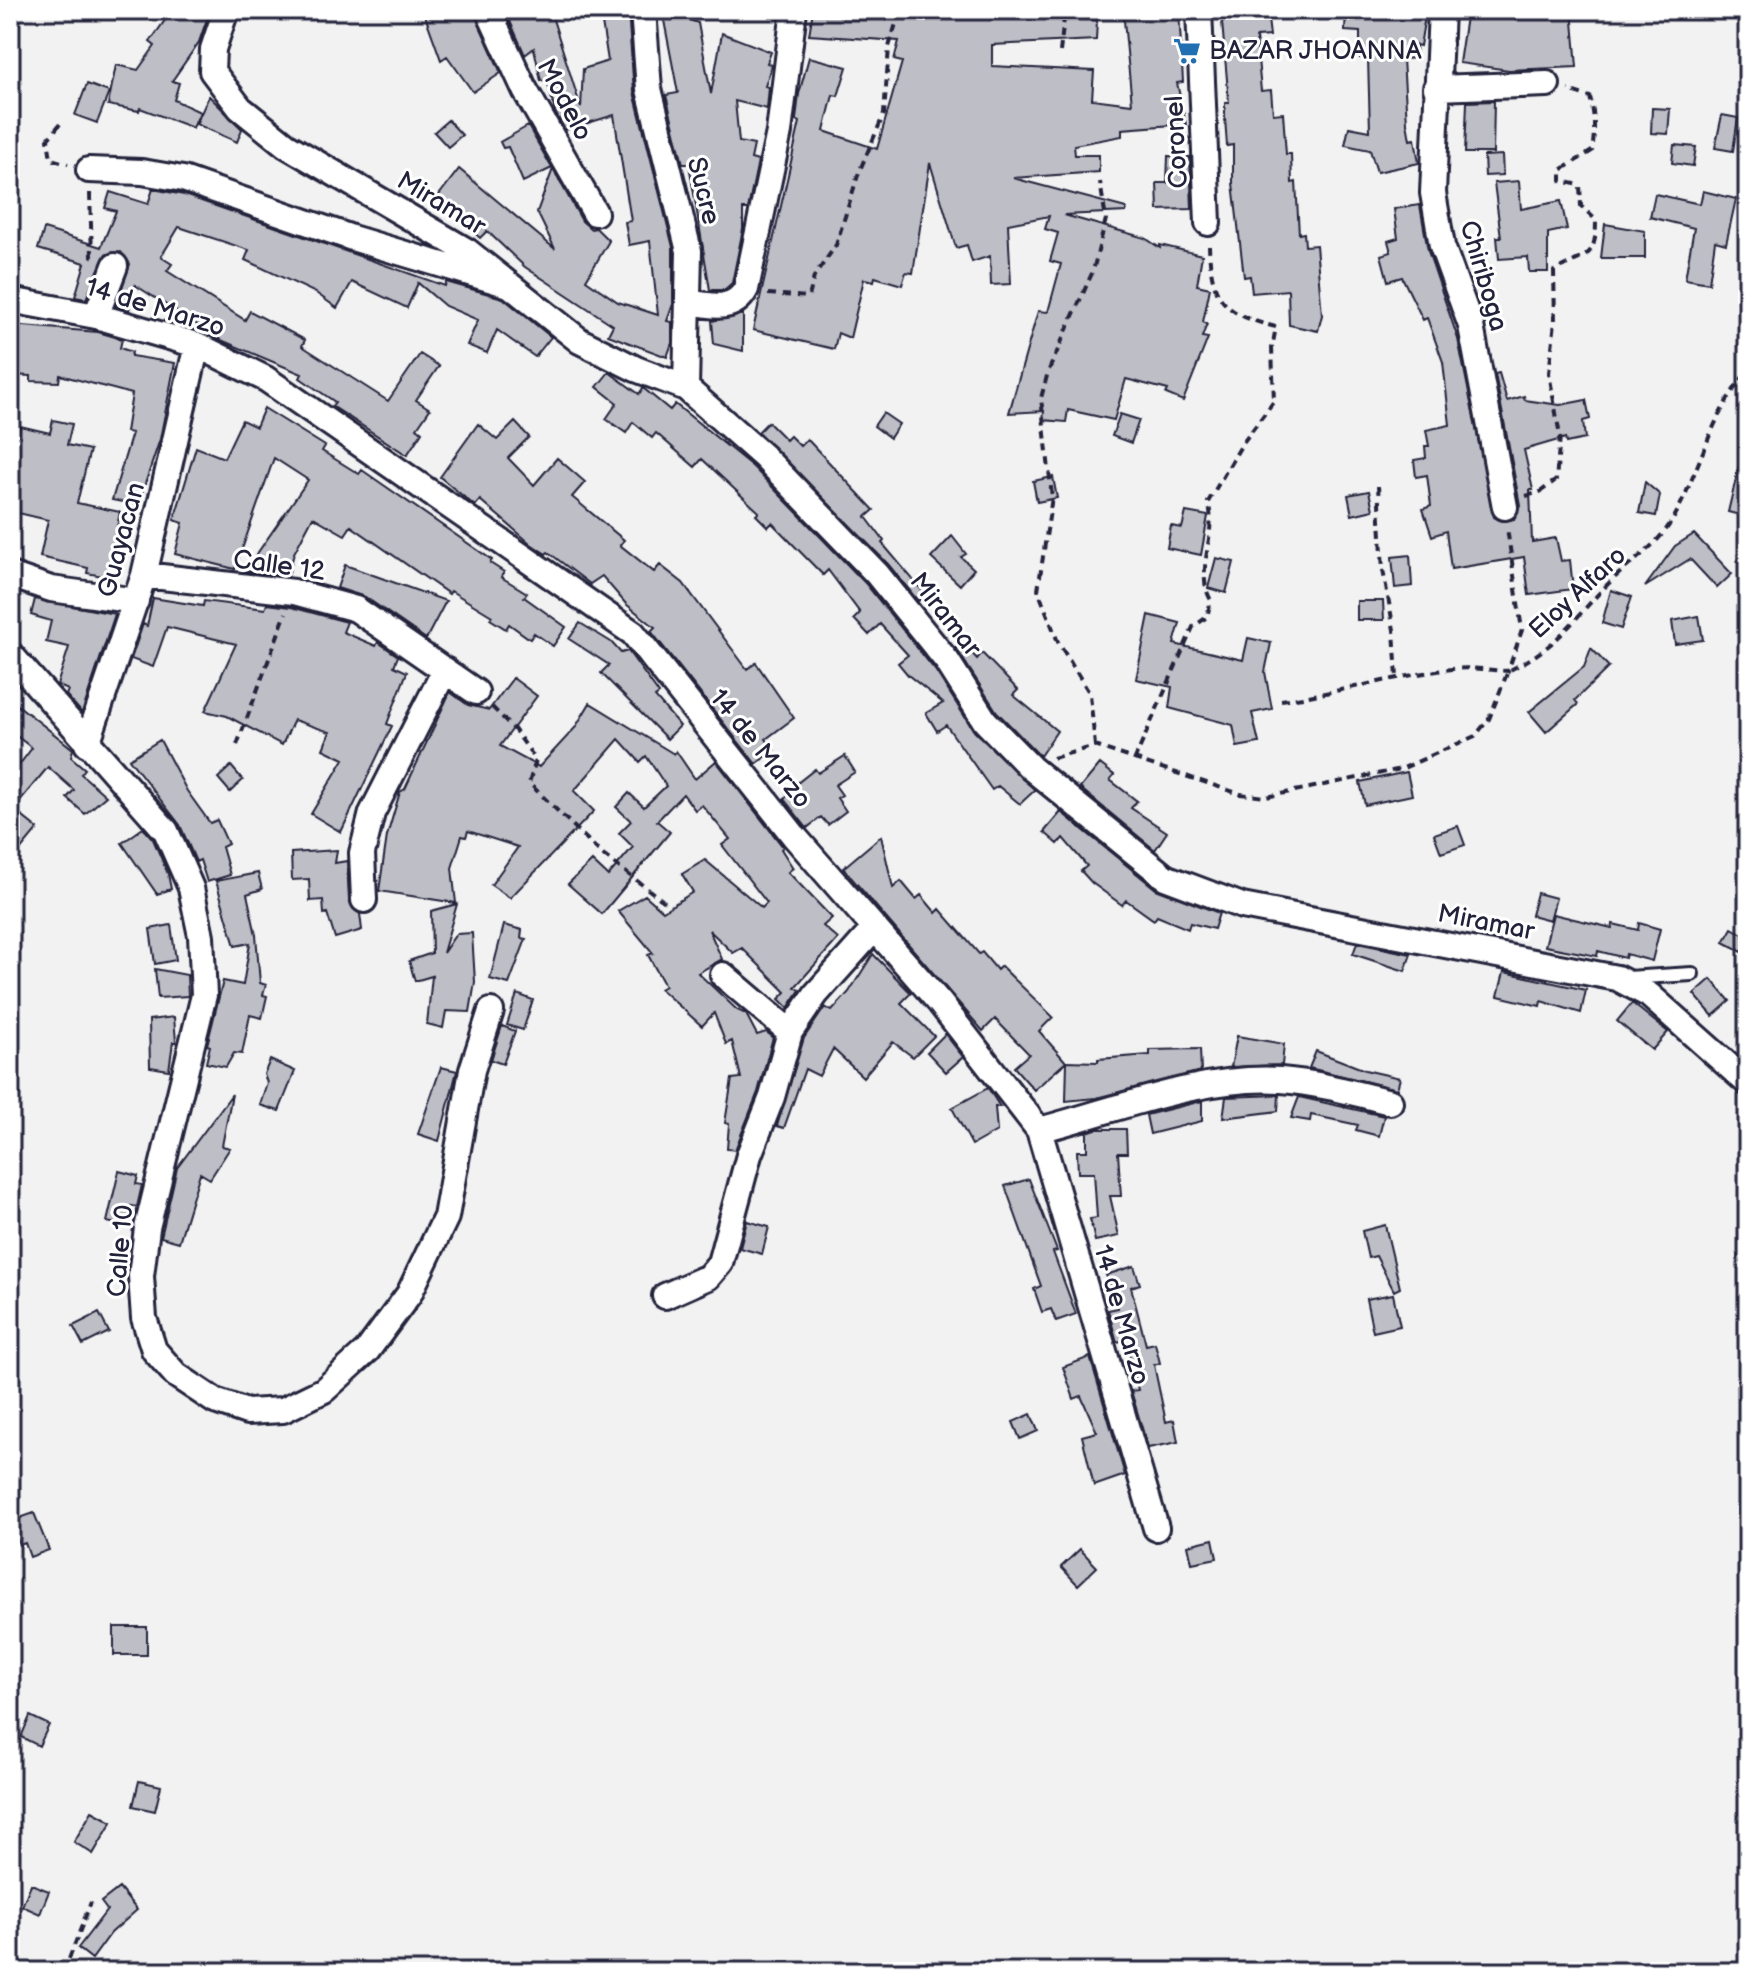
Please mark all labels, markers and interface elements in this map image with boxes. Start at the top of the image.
supermarket icon: BAZAR JHOANNA [1172,36,1202,66]
place label: BAZAR JHOANNA [1209,36,1422,67]
street label: Modelo [530,54,598,146]
street label: Coronel [1159,95,1195,189]
street label: Sucre [680,154,726,228]
street label: Miramar [391,166,491,243]
street label: Chiriboga [1452,217,1514,335]
street label: 14 de Marzo [82,272,228,344]
street label: Guayacan [92,479,152,601]
street label: Eloy Alfaro [1523,540,1633,646]
street label: Calle 12 [231,544,328,588]
street label: Miramar [903,567,988,664]
street label: 14 de Marzo [703,683,817,815]
street label: Miramar [1435,898,1538,948]
street label: Calle 10 [102,1204,140,1298]
street label: 14 de Marzo [1086,1241,1156,1389]

